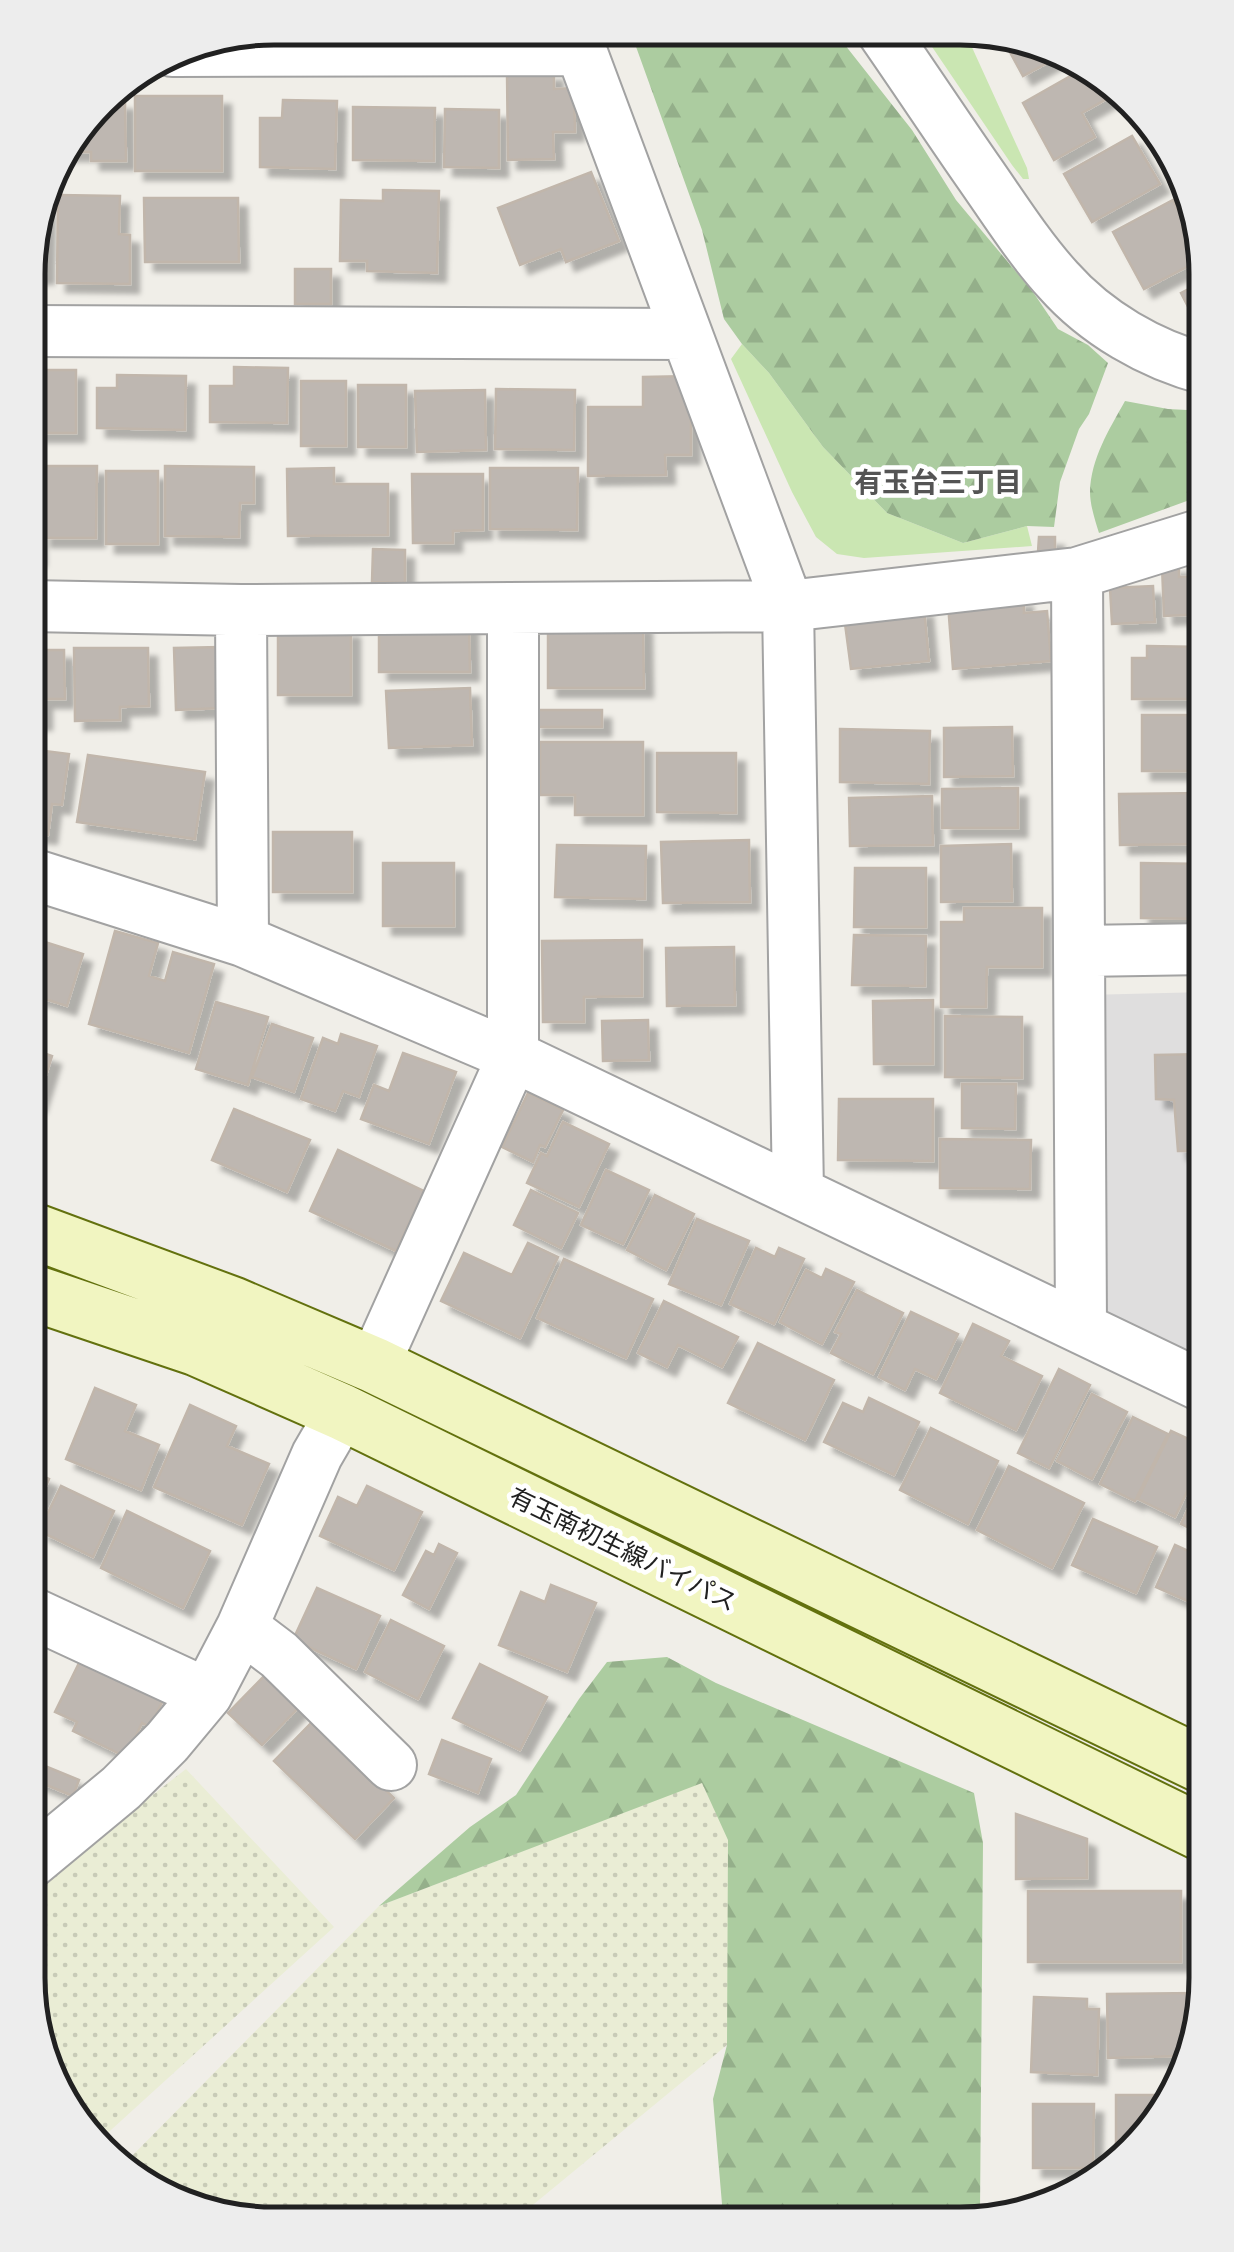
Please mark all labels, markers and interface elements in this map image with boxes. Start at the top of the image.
district label: 有玉台三丁目 [854,464,1022,498]
street label: 有玉南初生線バイパス [505,1480,742,1616]

